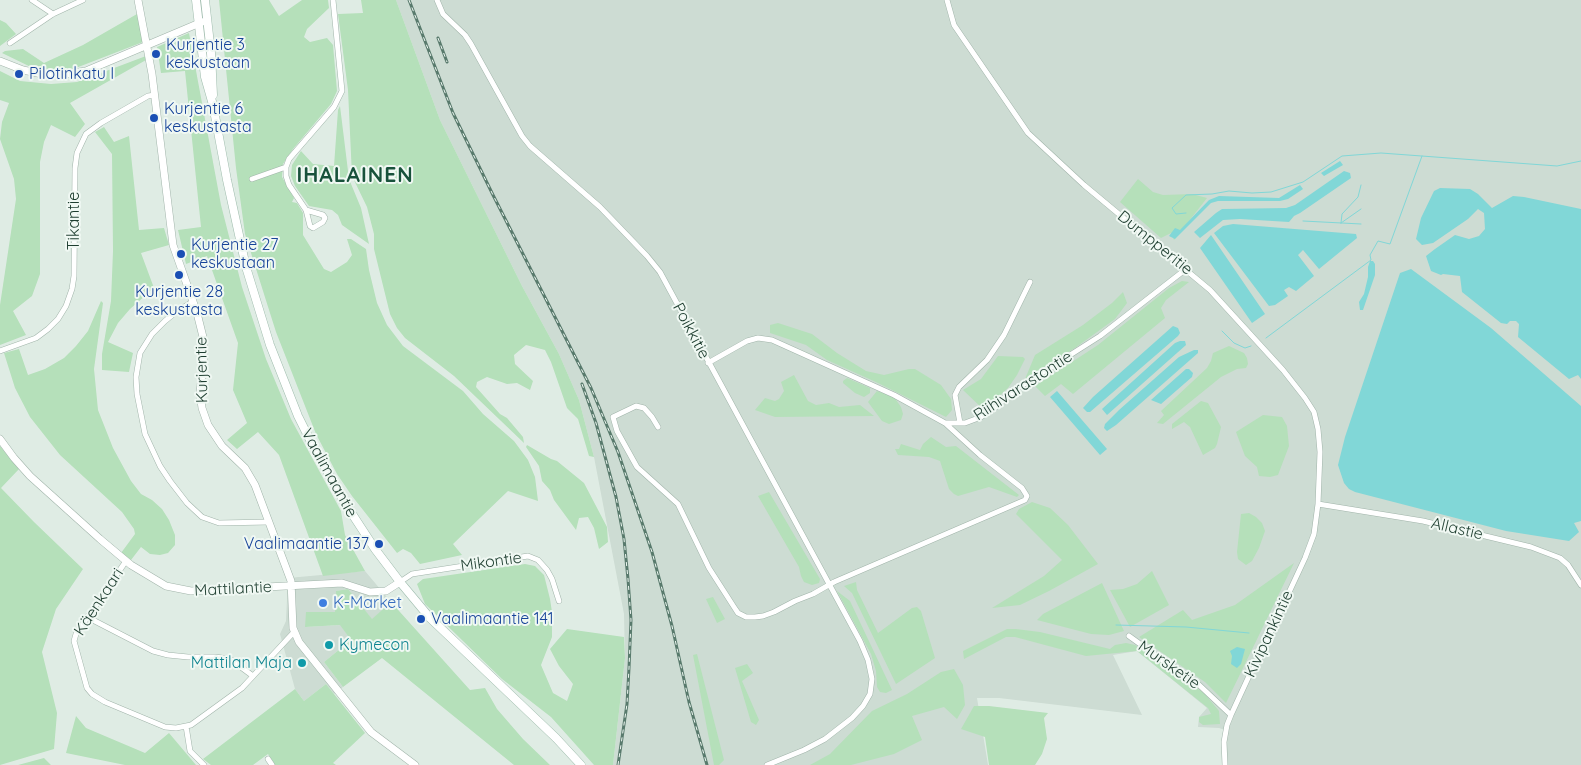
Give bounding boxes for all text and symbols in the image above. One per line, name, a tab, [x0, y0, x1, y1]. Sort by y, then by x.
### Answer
place label: Kurjentie 3 keskustaan	[166, 35, 250, 73]
marker: Kurjentie 3 keskustaan	[150, 48, 162, 60]
place label: Pilotinkatu I	[29, 64, 114, 84]
marker: Pilotinkatu I	[13, 68, 25, 80]
place label: Kurjentie 6 keskustasta	[164, 99, 252, 137]
marker: Kurjentie 6 keskustasta	[148, 112, 160, 124]
district label: IHALAINEN	[295, 163, 415, 189]
street label: Tikantie	[64, 192, 84, 250]
street label: Dumpperitie	[1114, 207, 1196, 279]
place label: Kurjentie 27 keskustaan	[191, 235, 278, 273]
marker: Kurjentie 27 keskustaan	[175, 248, 187, 260]
marker: Kurjentie 28 keskustasta	[173, 269, 185, 281]
place label: Kurjentie 28 keskustasta	[135, 282, 223, 320]
street label: Poikkitie	[668, 300, 714, 362]
street label: Kurjentie	[192, 337, 212, 403]
street label: Riihivarastontie	[970, 347, 1076, 425]
street label: Vaalimaantie	[297, 425, 361, 521]
street label: Allastie	[1429, 514, 1485, 544]
place label: Vaalimaantie 137	[244, 534, 369, 554]
marker: Vaalimaantie 137	[373, 538, 385, 550]
street label: Mikontie	[459, 548, 523, 576]
street label: Käenkaari	[70, 565, 128, 639]
street label: Mattilantie	[194, 577, 272, 601]
street label: Kivipankintie	[1240, 587, 1298, 681]
place label: K-Market	[333, 593, 402, 613]
marker: K-Market	[317, 597, 329, 609]
place label: Vaalimaantie 141	[431, 609, 554, 629]
marker: Vaalimaantie 141	[415, 613, 427, 625]
place label: Kymecon	[339, 635, 409, 655]
street label: Mursketie	[1134, 637, 1204, 693]
marker: Kymecon	[323, 639, 335, 651]
place label: Mattilan Maja	[191, 653, 292, 673]
marker: Mattilan Maja	[296, 657, 308, 669]

